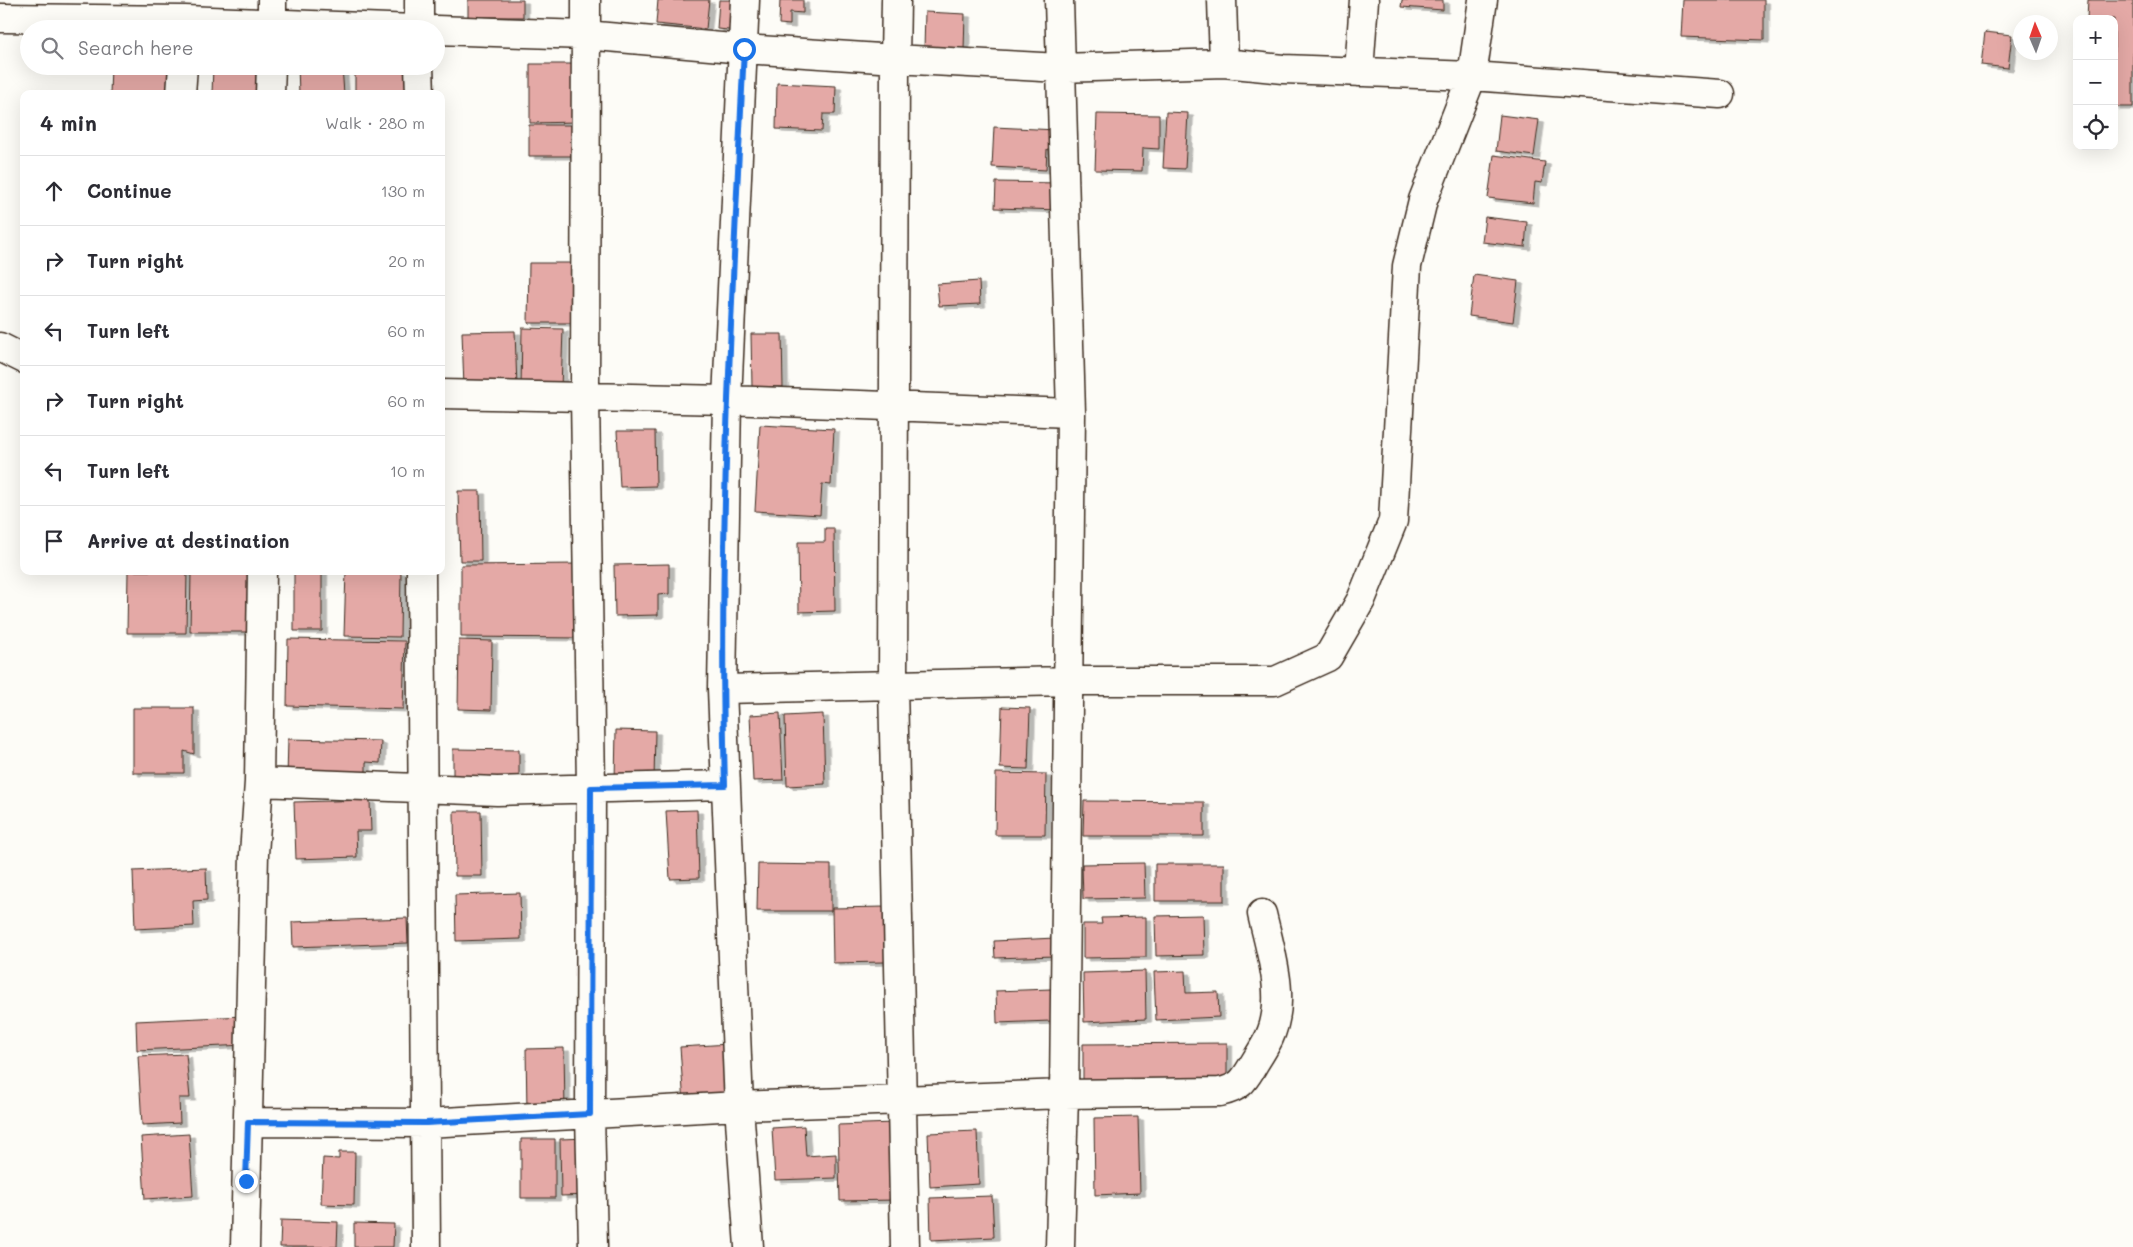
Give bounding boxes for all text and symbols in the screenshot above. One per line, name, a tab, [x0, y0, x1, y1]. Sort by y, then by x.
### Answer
north arrow	[2013, 15, 2058, 60]
map controls	[2073, 15, 2118, 150]
button: +	[2073, 15, 2118, 60]
search box	[20, 20, 445, 75]
icon: search	[38, 34, 66, 62]
text: Search here	[78, 35, 194, 60]
route start	[733, 38, 756, 61]
button: −	[2073, 60, 2118, 105]
button: locate	[2073, 105, 2118, 150]
text: 4 min	[40, 109, 97, 136]
text: Walk · 280 m	[325, 112, 425, 133]
icon: ahead	[40, 177, 68, 205]
text: Continue	[87, 178, 172, 203]
text: 130 m	[381, 180, 425, 201]
icon: right	[40, 247, 68, 275]
text: Turn right	[87, 248, 184, 273]
text: 20 m	[388, 250, 425, 271]
icon: left	[40, 317, 68, 345]
text: Turn left	[87, 318, 170, 343]
text: 60 m	[388, 320, 425, 341]
icon: right	[40, 387, 68, 415]
text: Turn right	[87, 388, 184, 413]
text: 60 m	[388, 390, 425, 411]
icon: left	[40, 457, 68, 485]
text: Turn left	[87, 458, 170, 483]
text: 10 m	[390, 460, 425, 481]
icon: arrive	[40, 527, 68, 555]
text: Arrive at destination	[87, 528, 290, 553]
route end	[235, 1170, 258, 1193]

